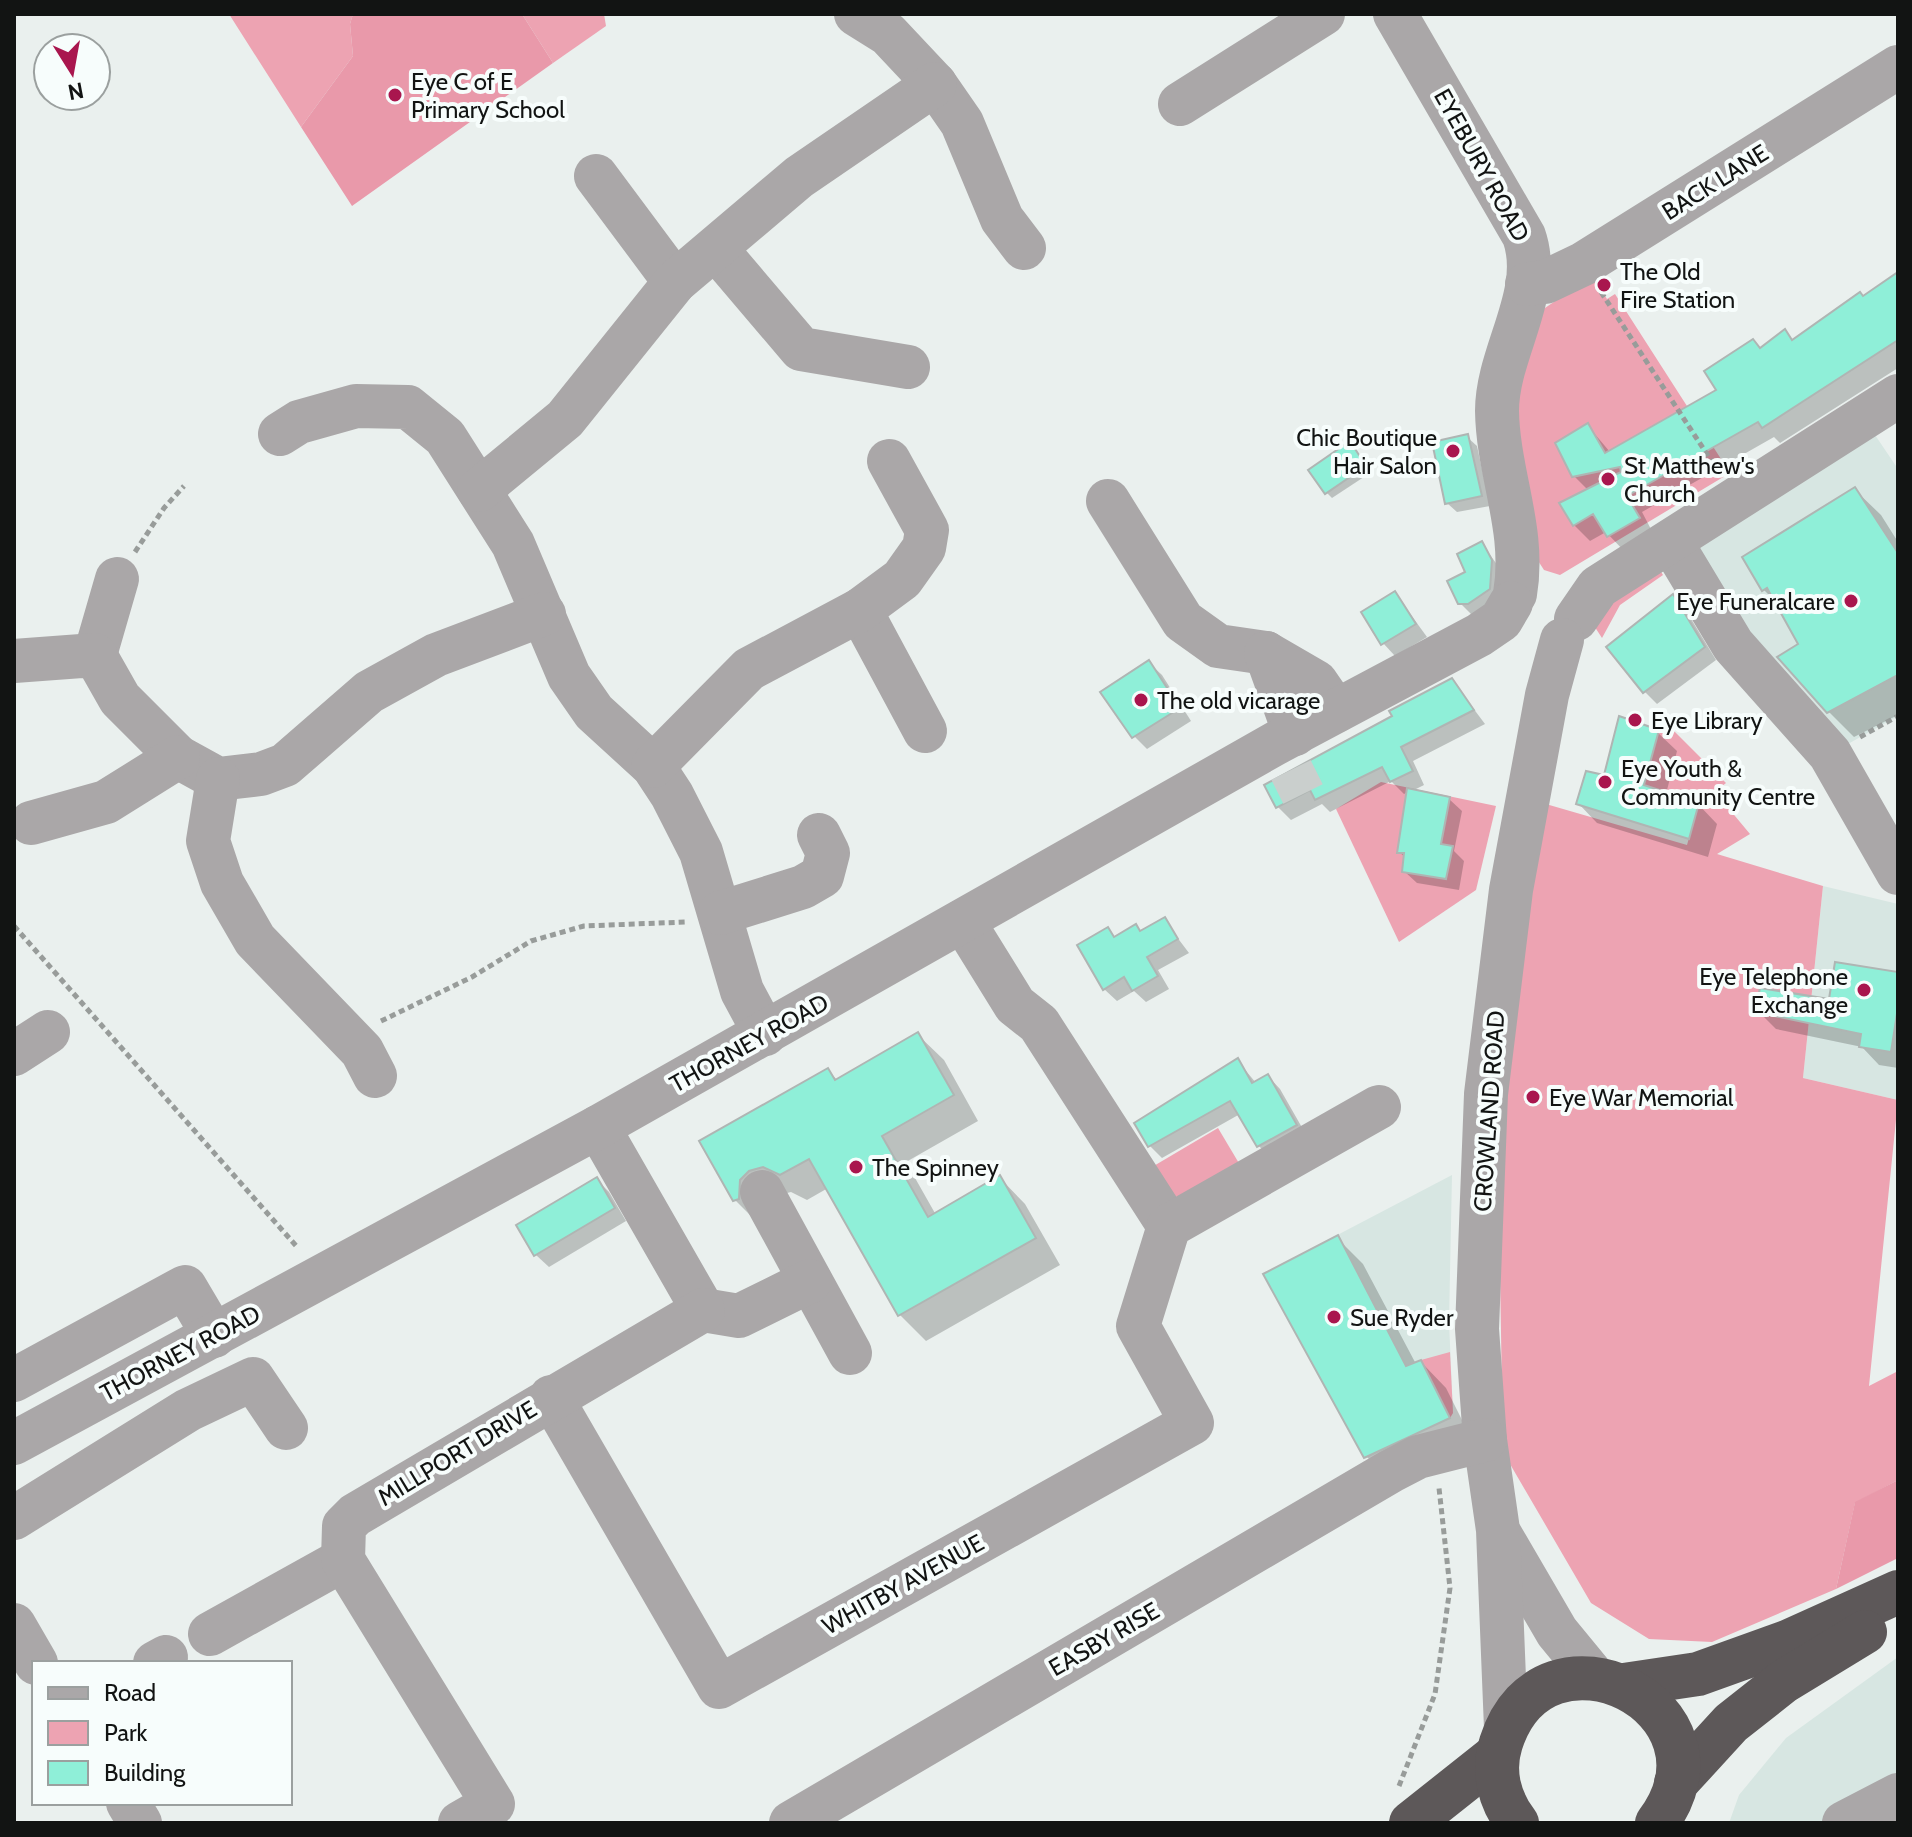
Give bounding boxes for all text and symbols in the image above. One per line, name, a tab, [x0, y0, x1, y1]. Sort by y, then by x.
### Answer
north arrow	[32, 32, 112, 112]
place label: Eye C of E Primary School	[411, 67, 565, 124]
text: N	[66, 76, 86, 106]
street label: EYEBURY ROAD	[1428, 84, 1536, 246]
marker: Eye C of E Primary School	[386, 86, 404, 104]
street label: BACK LANE	[1657, 138, 1773, 226]
place label: The Old Fire Station	[1620, 257, 1735, 314]
marker: The Old Fire Station	[1595, 276, 1613, 294]
place label: Chic Boutique Hair Salon	[1296, 423, 1437, 480]
marker: Chic Boutique Hair Salon	[1444, 442, 1462, 460]
place label: St Matthew's Church	[1624, 451, 1754, 508]
marker: St Matthew's Church	[1599, 470, 1617, 488]
place label: Eye Funeralcare	[1676, 587, 1835, 616]
marker: Eye Funeralcare	[1842, 592, 1860, 610]
place label: The old vicarage	[1157, 686, 1320, 715]
marker: The old vicarage	[1132, 691, 1150, 709]
place label: Eye Library	[1651, 706, 1763, 735]
marker: Eye Library	[1626, 711, 1644, 729]
place label: Eye Youth & Community Centre	[1621, 754, 1815, 811]
marker: Eye Youth & Community Centre	[1596, 773, 1614, 791]
place label: Eye Telephone Exchange	[1699, 962, 1848, 1019]
marker: Eye Telephone Exchange	[1855, 981, 1873, 999]
street label: THORNEY ROAD	[665, 987, 833, 1099]
street label: CROWLAND ROAD	[1467, 1009, 1511, 1213]
place label: Eye War Memorial	[1549, 1083, 1734, 1112]
marker: Eye War Memorial	[1524, 1088, 1542, 1106]
place label: The Spinney	[872, 1153, 999, 1182]
marker: The Spinney	[847, 1158, 865, 1176]
street label: THORNEY ROAD	[95, 1299, 265, 1407]
place label: Sue Ryder	[1350, 1303, 1454, 1332]
marker: Sue Ryder	[1325, 1308, 1343, 1326]
street label: MILLPORT DRIVE	[372, 1394, 542, 1512]
street label: WHITBY AVENUE	[817, 1528, 989, 1640]
street label: EASBY RISE	[1044, 1596, 1164, 1682]
legend	[32, 1661, 292, 1805]
text: Road	[104, 1678, 156, 1707]
text: Park	[104, 1718, 147, 1747]
text: Building	[104, 1758, 186, 1787]

